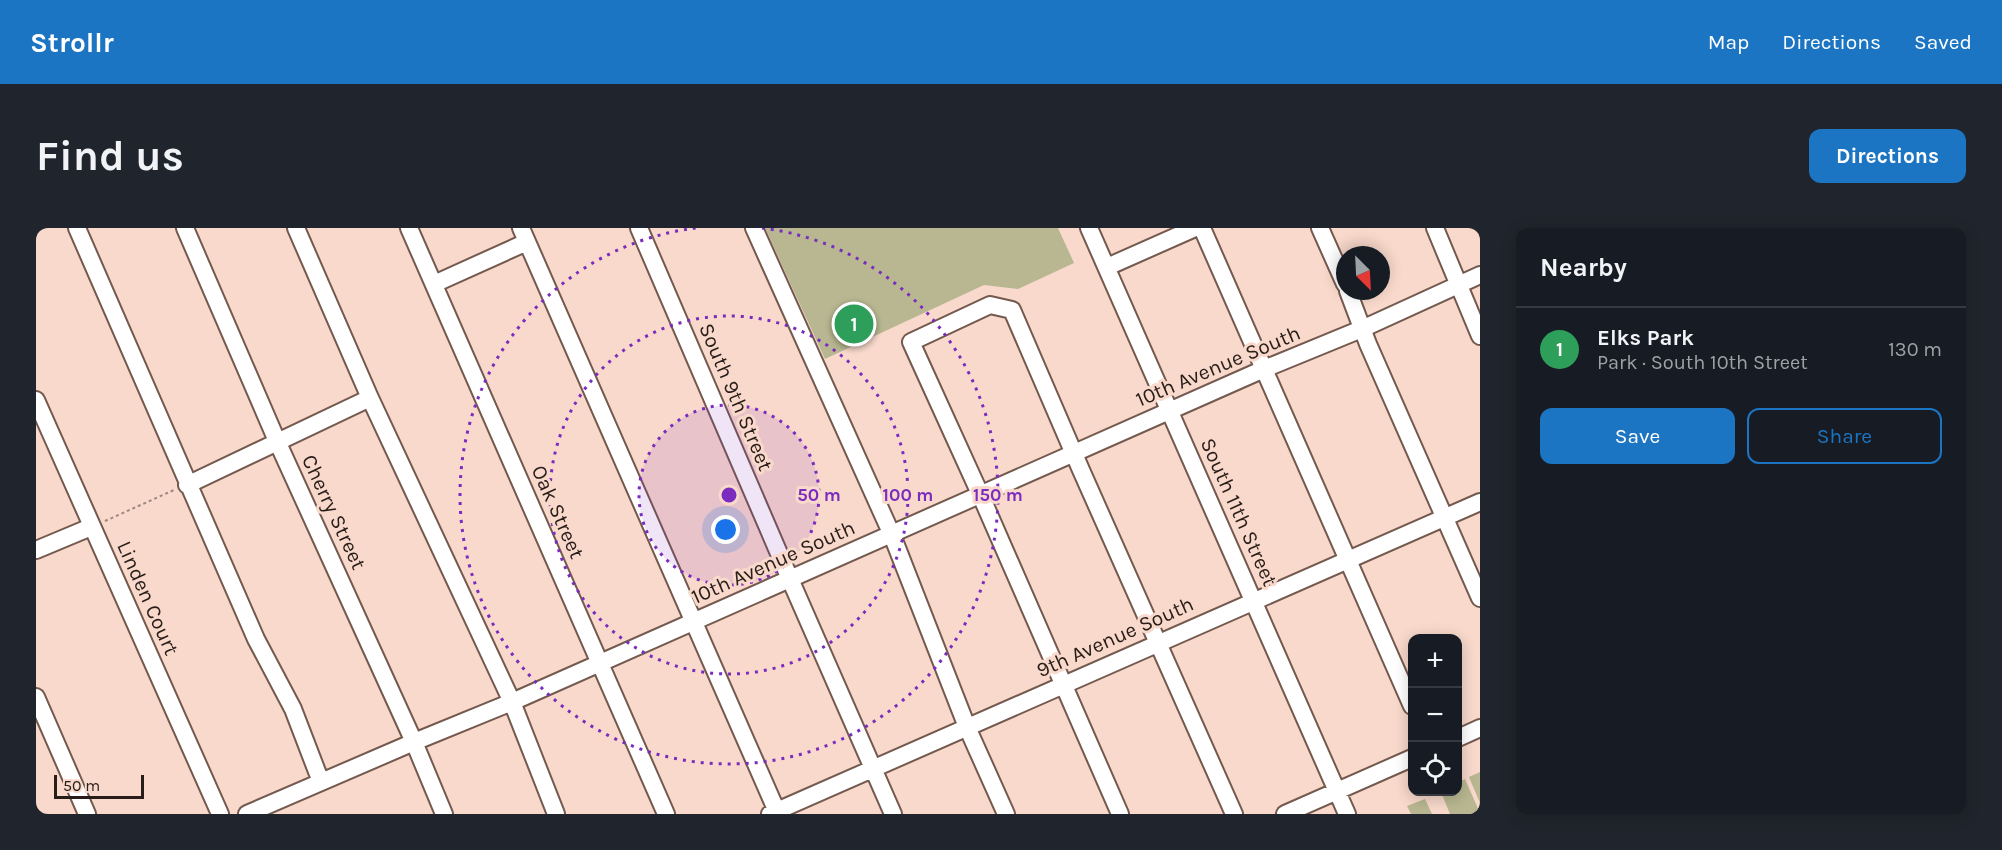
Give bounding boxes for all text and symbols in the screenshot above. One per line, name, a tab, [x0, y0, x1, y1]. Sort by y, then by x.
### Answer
text: Strollr	[30, 26, 114, 59]
text: Map	[1708, 30, 1749, 54]
text: Directions	[1782, 30, 1881, 54]
text: Saved	[1914, 30, 1972, 54]
button: Directions	[1809, 129, 1966, 183]
text: Find us	[36, 131, 184, 181]
north arrow	[1336, 246, 1390, 300]
text: Nearby	[1540, 252, 1627, 283]
pin: 1	[834, 302, 874, 346]
street label: South 9th Street	[694, 320, 778, 474]
street label: 10th Avenue South	[1132, 320, 1304, 412]
text: Elks Park	[1597, 325, 1694, 351]
text: 1	[1556, 338, 1563, 361]
text: 130 m	[1888, 338, 1942, 361]
text: Park · South 10th Street	[1597, 351, 1808, 374]
button: Save	[1540, 408, 1735, 464]
button: Share	[1747, 408, 1942, 464]
street label: South 11th Street	[1196, 434, 1282, 590]
street label: Cherry Street	[297, 451, 371, 573]
street label: Oak Street	[527, 462, 589, 562]
text: 50 m	[797, 484, 841, 506]
text: 100 m	[883, 484, 933, 506]
text: 150 m	[973, 484, 1023, 506]
centre of rings	[719, 485, 739, 505]
street label: 10th Avenue South	[687, 515, 859, 609]
your location	[711, 515, 740, 544]
street label: Linden Court	[112, 537, 184, 659]
street label: 9th Avenue South	[1033, 592, 1197, 682]
map controls	[1408, 634, 1462, 796]
button: +	[1408, 634, 1462, 688]
button: −	[1408, 688, 1462, 742]
button: locate	[1408, 742, 1462, 796]
scale bar	[54, 772, 144, 800]
text: 50 m	[63, 776, 100, 795]

